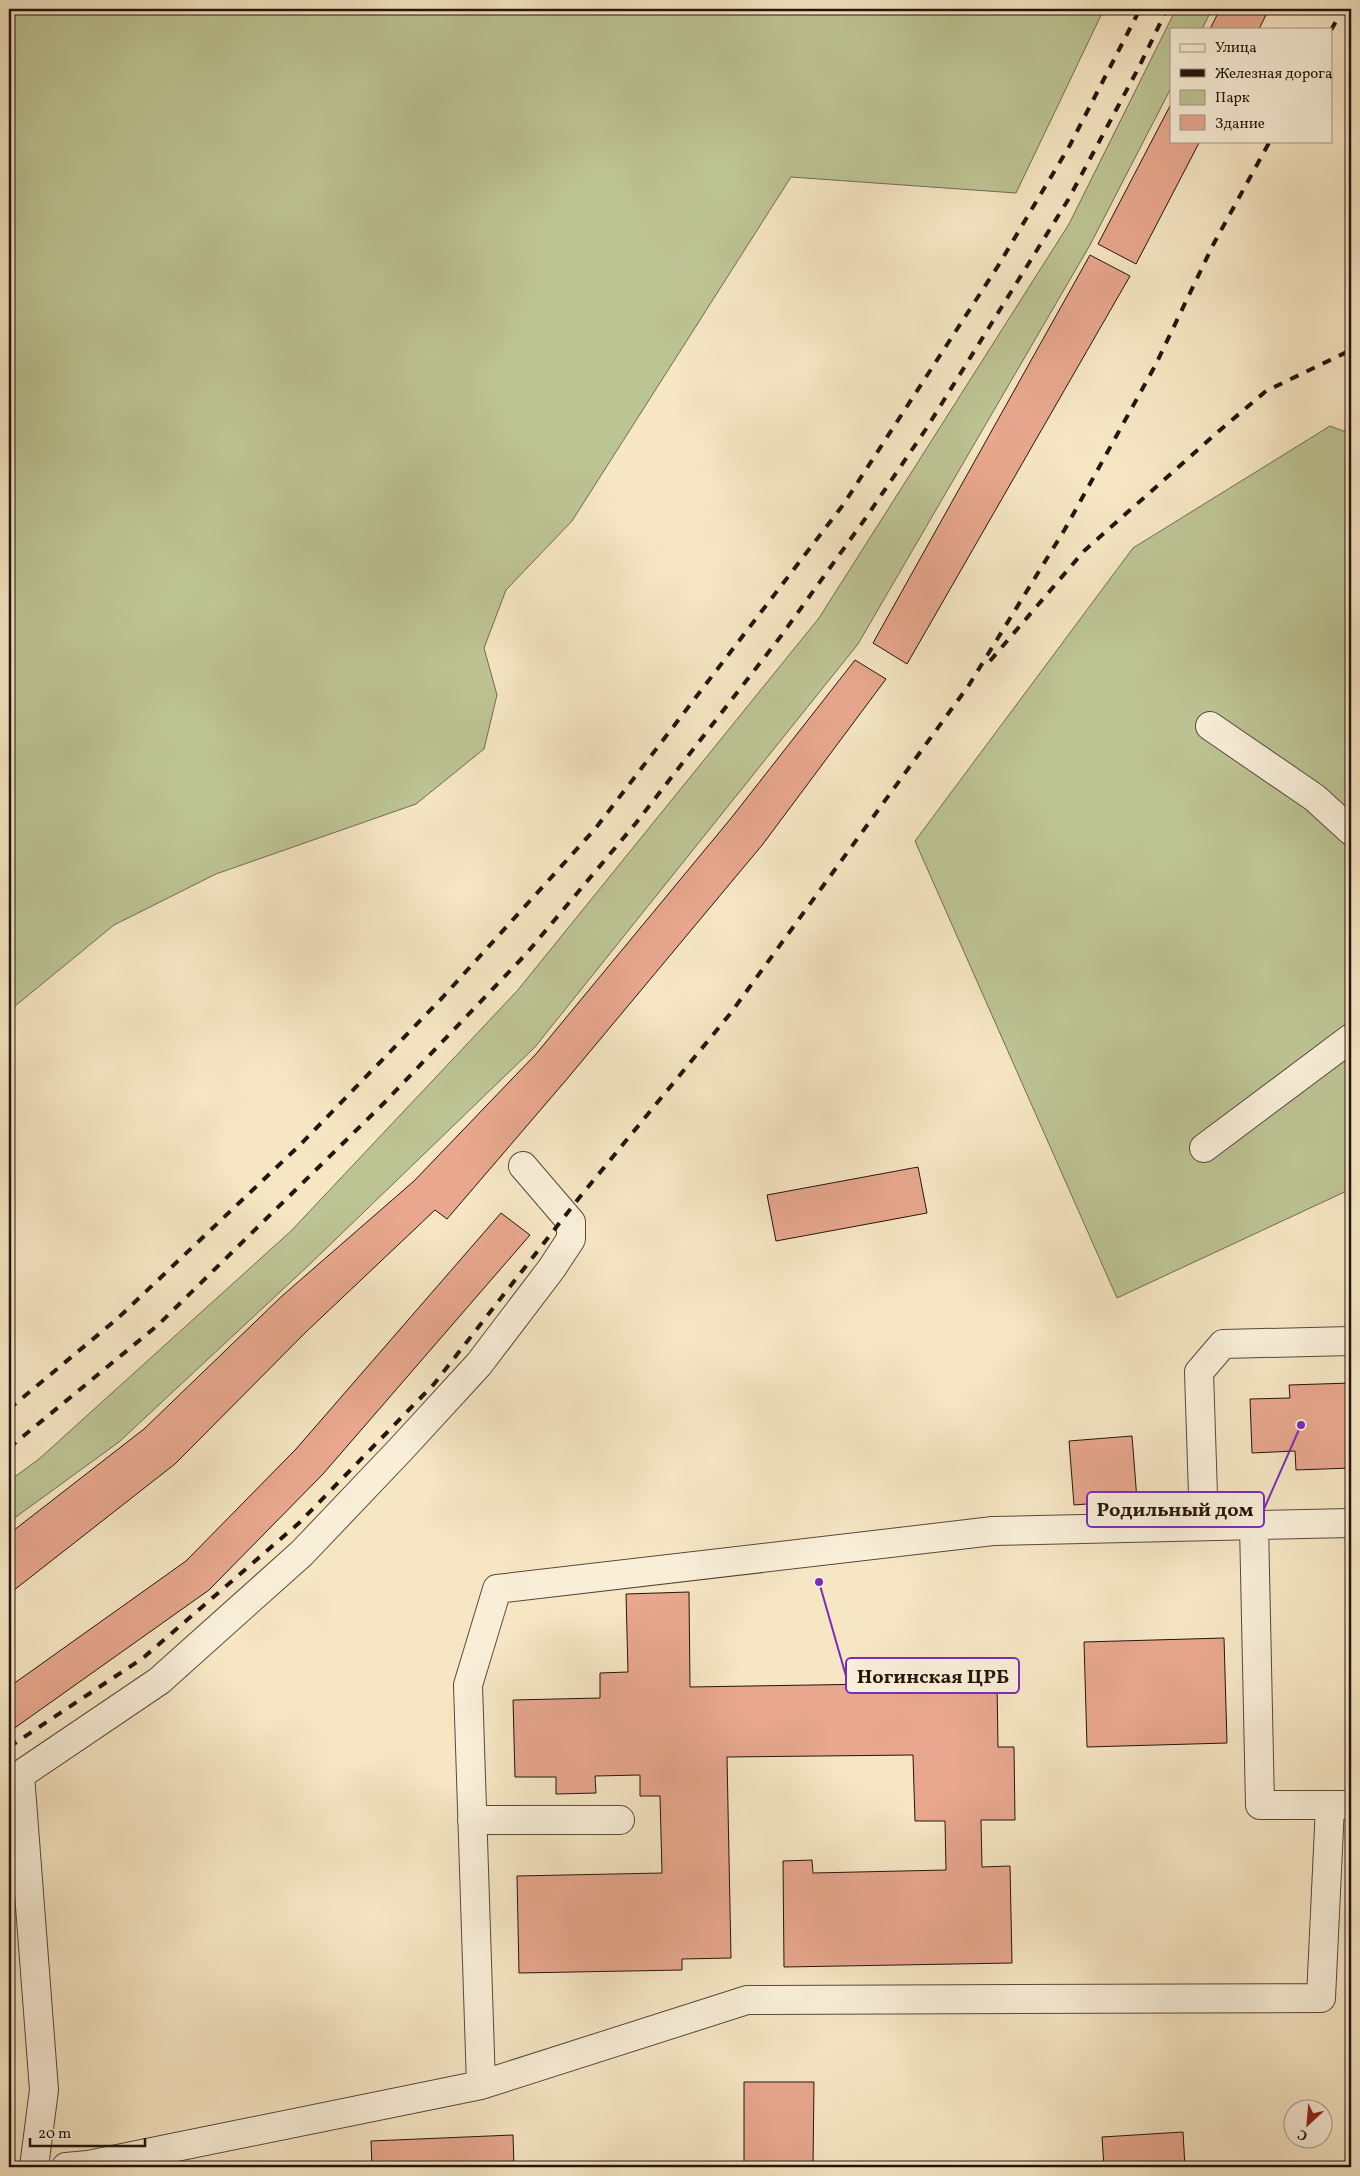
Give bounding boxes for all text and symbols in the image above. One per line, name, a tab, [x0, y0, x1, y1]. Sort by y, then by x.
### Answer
legend	[1170, 28, 1332, 142]
text: Улица	[1215, 38, 1257, 59]
text: Железная дорога	[1215, 64, 1332, 85]
text: Парк	[1215, 88, 1250, 109]
text: Здание	[1215, 114, 1265, 135]
callout: Родильный дом	[1087, 1492, 1264, 1527]
text: Родильный дом	[1097, 1497, 1254, 1525]
callout: Ногинская ЦРБ	[846, 1658, 1019, 1693]
text: Ногинская ЦРБ	[857, 1664, 1009, 1692]
north arrow	[1282, 2098, 1332, 2148]
scale bar	[30, 2116, 145, 2148]
text: 20 m	[38, 2124, 71, 2145]
text: С	[1295, 2124, 1311, 2145]

